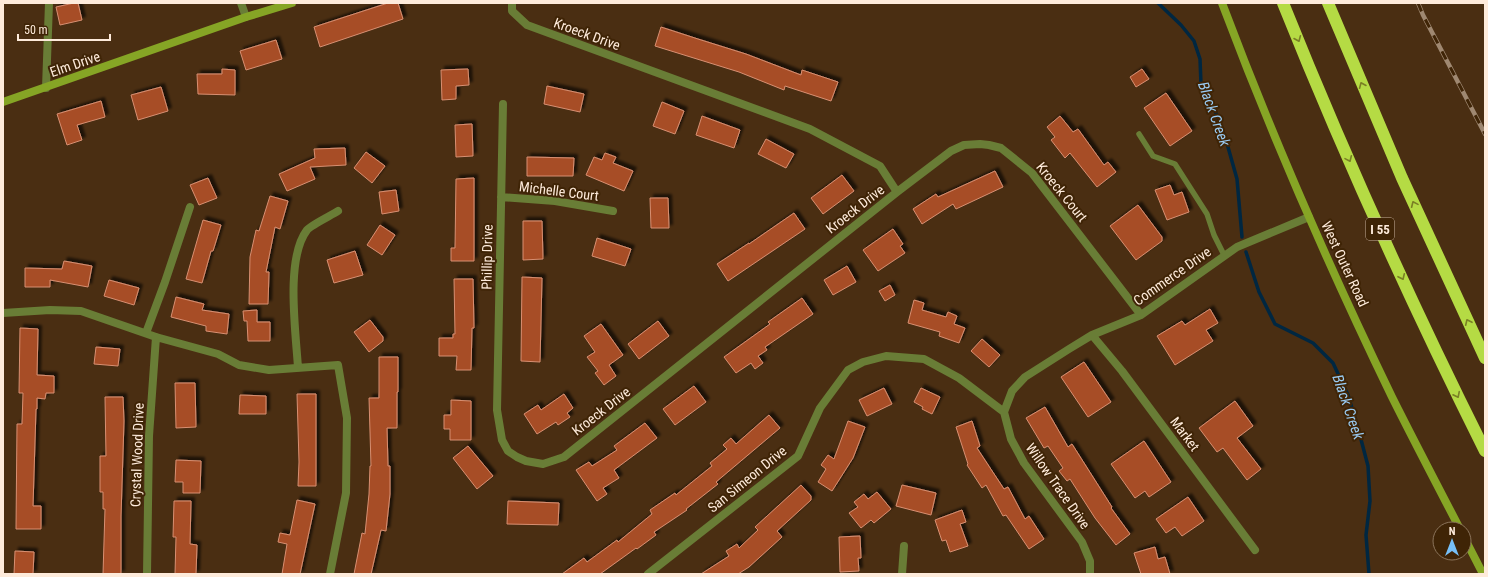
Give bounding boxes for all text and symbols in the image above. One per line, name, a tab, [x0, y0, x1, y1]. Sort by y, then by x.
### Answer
street label: Kroeck Drive	[552, 15, 623, 54]
scale bar	[18, 16, 110, 42]
text: 50 m	[24, 23, 48, 37]
one-way arrow	[1293, 35, 1301, 43]
street label: Elm Drive	[48, 48, 103, 80]
water label: Black Creek	[1194, 79, 1234, 149]
one-way arrow	[1359, 82, 1367, 89]
one-way arrow	[1344, 154, 1352, 162]
street label: Kroeck Court	[1033, 159, 1091, 225]
street label: Michelle Court	[518, 178, 600, 204]
street label: Kroeck Drive	[823, 181, 888, 237]
one-way arrow	[1411, 201, 1419, 209]
road number: I 55	[1366, 218, 1394, 240]
street label: West Outer Road	[1318, 219, 1372, 309]
street label: Phillip Drive	[478, 224, 496, 290]
street label: Commerce Drive	[1130, 243, 1214, 309]
one-way arrow	[1397, 273, 1405, 281]
one-way arrow	[1465, 319, 1473, 327]
water label: Black Creek	[1328, 372, 1368, 442]
street label: Kroeck Drive	[569, 383, 634, 439]
one-way arrow	[1452, 391, 1460, 398]
street label: Crystal Wood Drive	[127, 402, 147, 507]
street label: Market	[1167, 414, 1203, 454]
street label: Willow Trace Drive	[1022, 440, 1094, 532]
street label: San Simeon Drive	[704, 442, 790, 516]
north arrow	[1432, 521, 1472, 561]
text: N	[1449, 525, 1456, 538]

